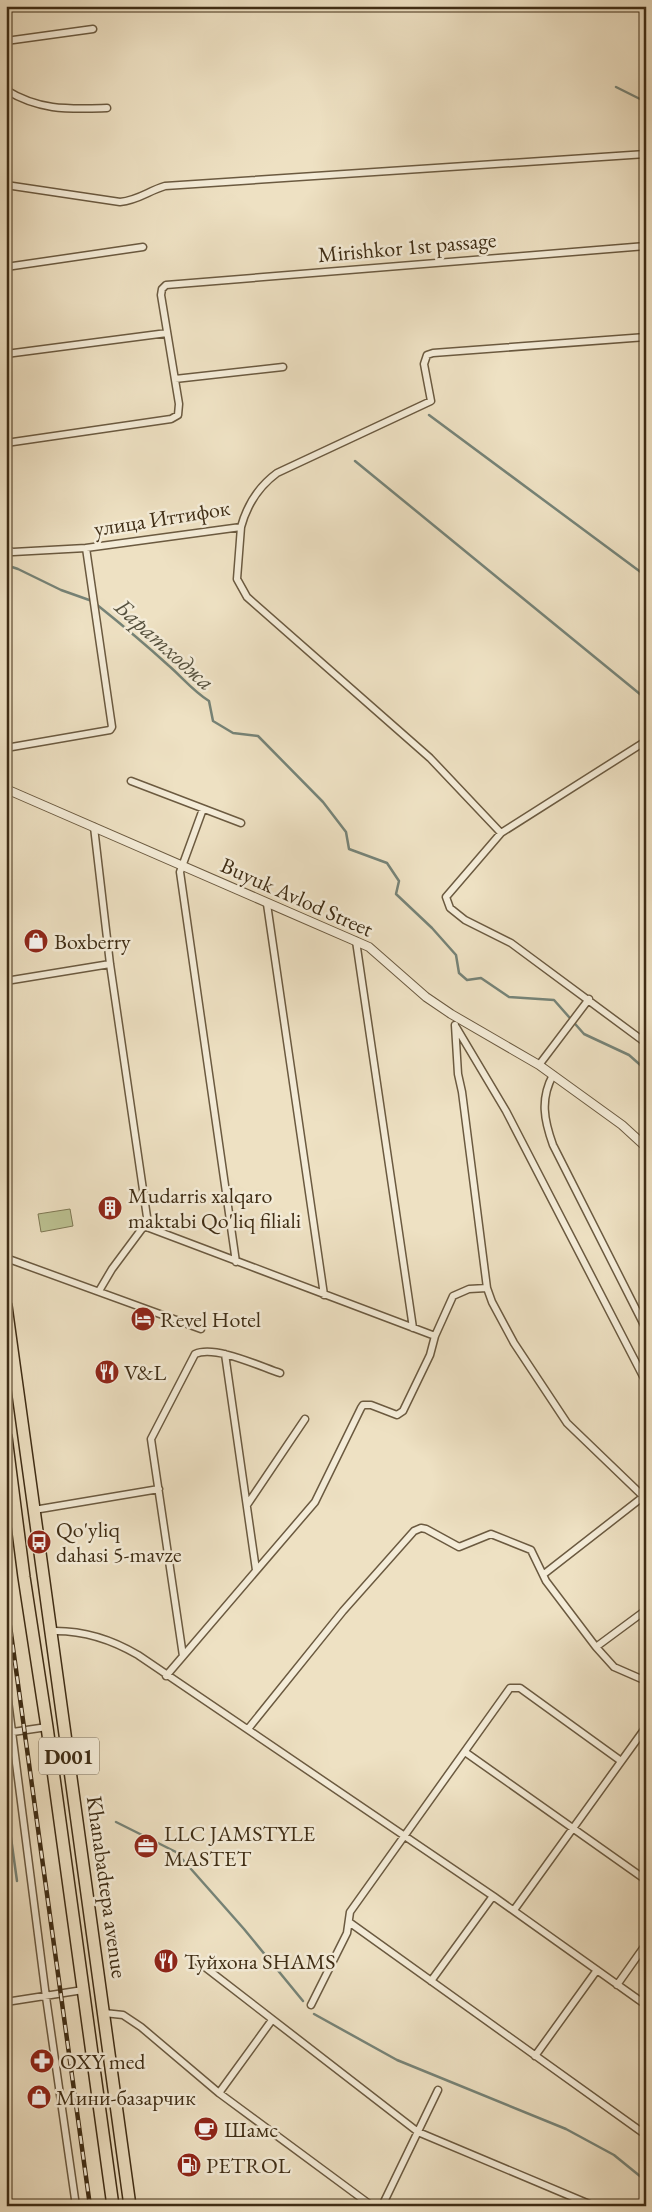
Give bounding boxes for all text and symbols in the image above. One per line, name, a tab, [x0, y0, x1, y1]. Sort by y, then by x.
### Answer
street label: Mirishkor 1st passage	[316, 225, 498, 269]
street label: улица Иттифок	[92, 493, 233, 543]
water label: Баратходжа	[108, 590, 221, 697]
street label: Buyuk Avlod Street	[216, 850, 378, 944]
place label: Boxberry	[54, 927, 131, 956]
shop icon: Boxberry	[23, 928, 49, 954]
place label: Mudarris xalqaro maktabi Qo'liq filiali	[128, 1181, 301, 1235]
building icon: Mudarris xalqaro maktabi Qo'liq filiali	[97, 1195, 123, 1221]
place label: Revel Hotel	[160, 1305, 261, 1334]
hotel icon: Revel Hotel	[130, 1306, 156, 1332]
place label: V&L	[124, 1358, 166, 1387]
restaurant icon: V&L	[94, 1359, 120, 1385]
place label: Qo'yliq dahasi 5-mavze	[56, 1515, 182, 1569]
bus stop icon: Qo'yliq dahasi 5-mavze	[26, 1529, 52, 1555]
road number: D001	[39, 1738, 99, 1774]
street label: Khanabadtepa avenue	[80, 1794, 134, 1980]
place label: LLC JAMSTYLE MASTET	[164, 1819, 315, 1873]
office icon: LLC JAMSTYLE MASTET	[133, 1833, 159, 1859]
place label: Туйхона SHAMS	[184, 1947, 336, 1976]
restaurant icon: Туйхона SHAMS	[153, 1948, 179, 1974]
place label: OXY med	[60, 2047, 146, 2076]
pharmacy icon: OXY med	[29, 2048, 55, 2074]
place label: Мини-базарчик	[56, 2083, 196, 2112]
shop icon: Мини-базарчик	[26, 2084, 52, 2110]
place label: Шамс	[224, 2115, 278, 2144]
cafe icon: Шамс	[193, 2116, 219, 2142]
place label: PETROL	[206, 2151, 291, 2180]
fuel station icon: PETROL	[176, 2152, 202, 2178]

